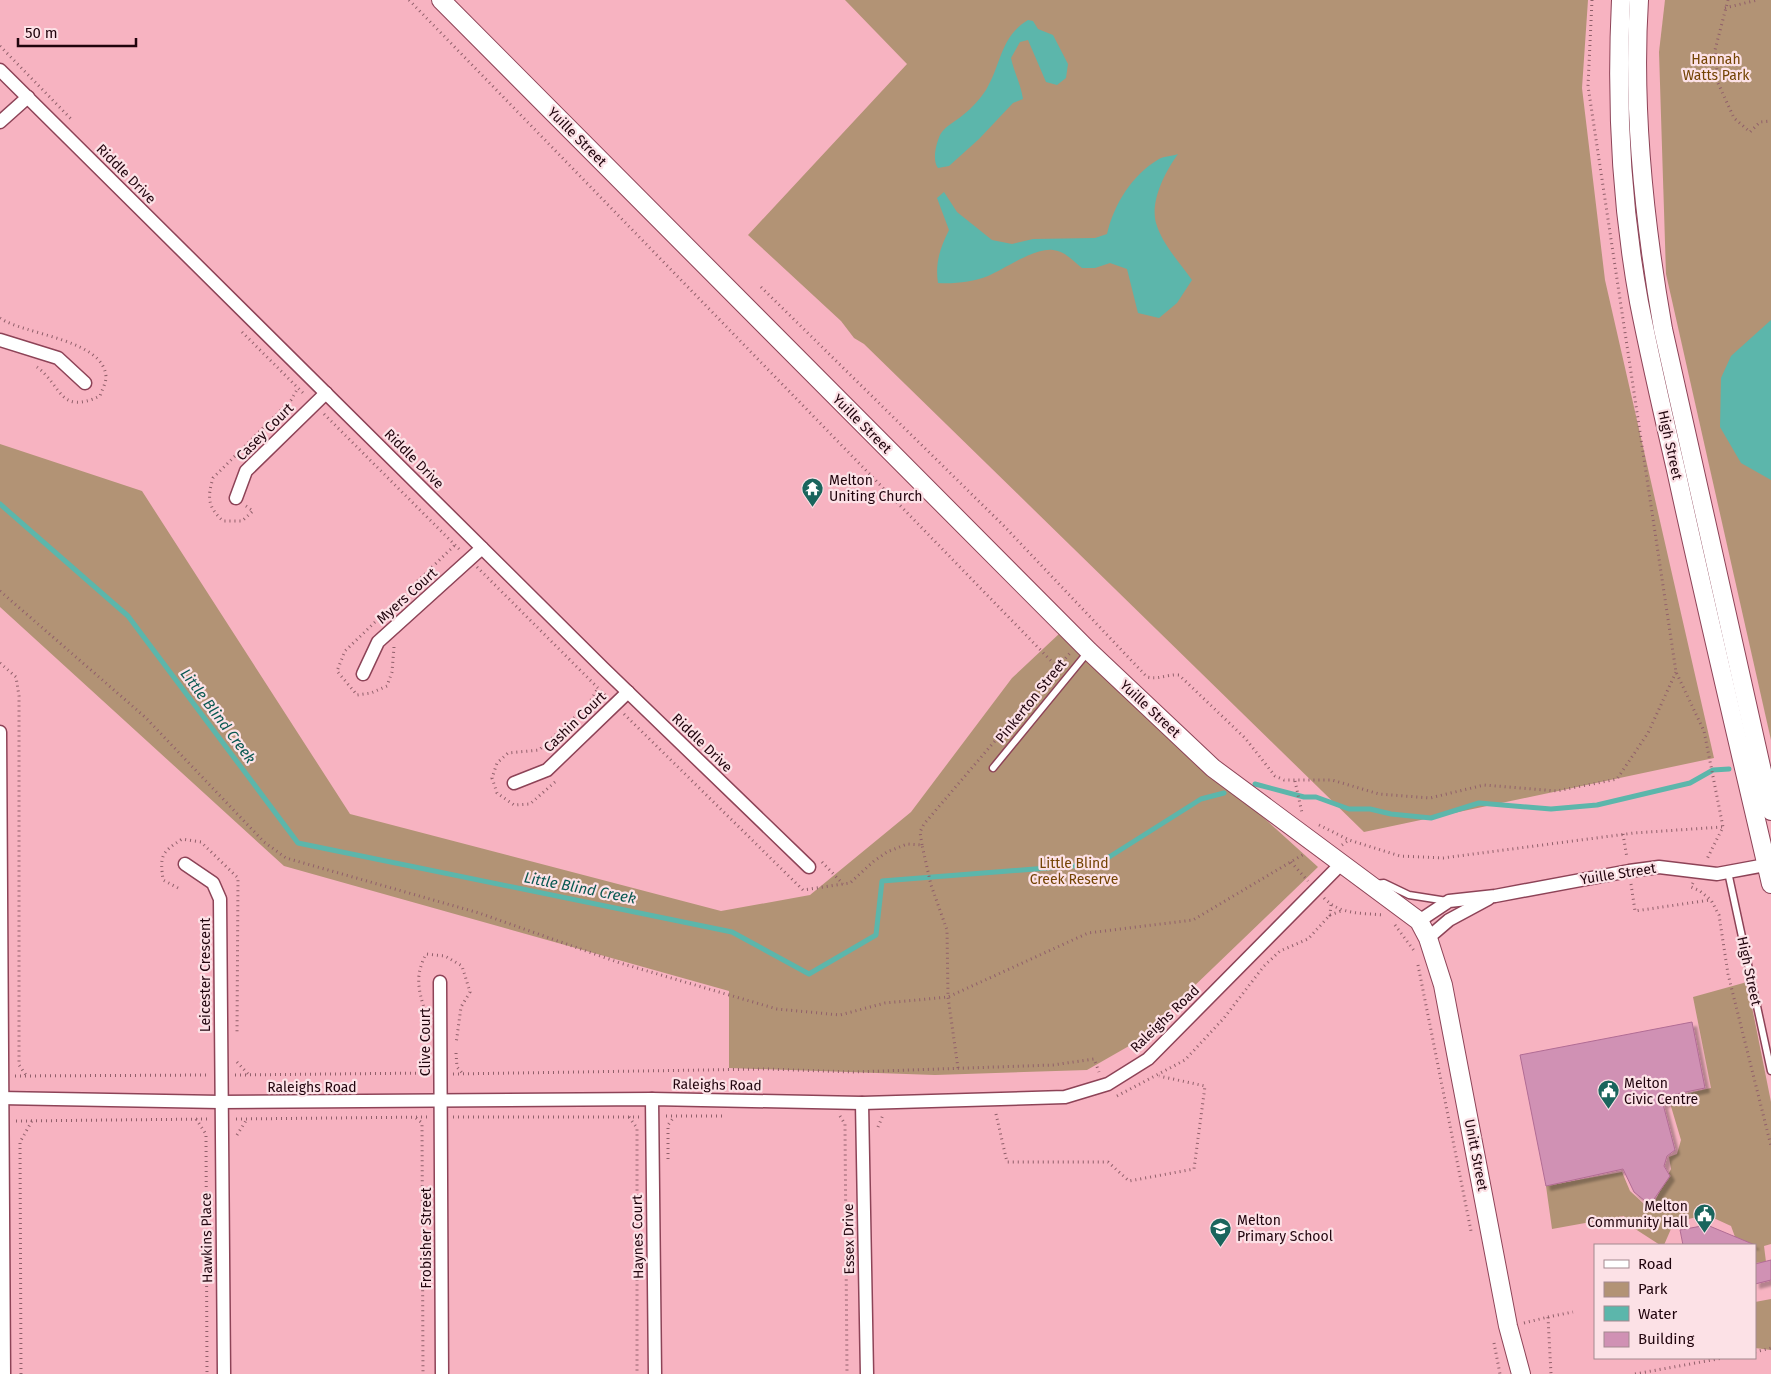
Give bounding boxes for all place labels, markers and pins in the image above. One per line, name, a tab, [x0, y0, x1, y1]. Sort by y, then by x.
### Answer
place label: Melton Uniting Church	[829, 472, 923, 505]
temple icon: Melton Uniting Church	[801, 476, 825, 507]
place label: Melton Civic Centre	[1624, 1075, 1698, 1108]
public building icon: Melton Civic Centre	[1596, 1079, 1620, 1110]
place label: Melton Community Hall	[1587, 1198, 1688, 1231]
public building icon: Melton Community Hall	[1692, 1202, 1716, 1233]
place label: Melton Primary School	[1237, 1212, 1333, 1245]
school or university icon: Melton Primary School	[1209, 1216, 1233, 1247]

